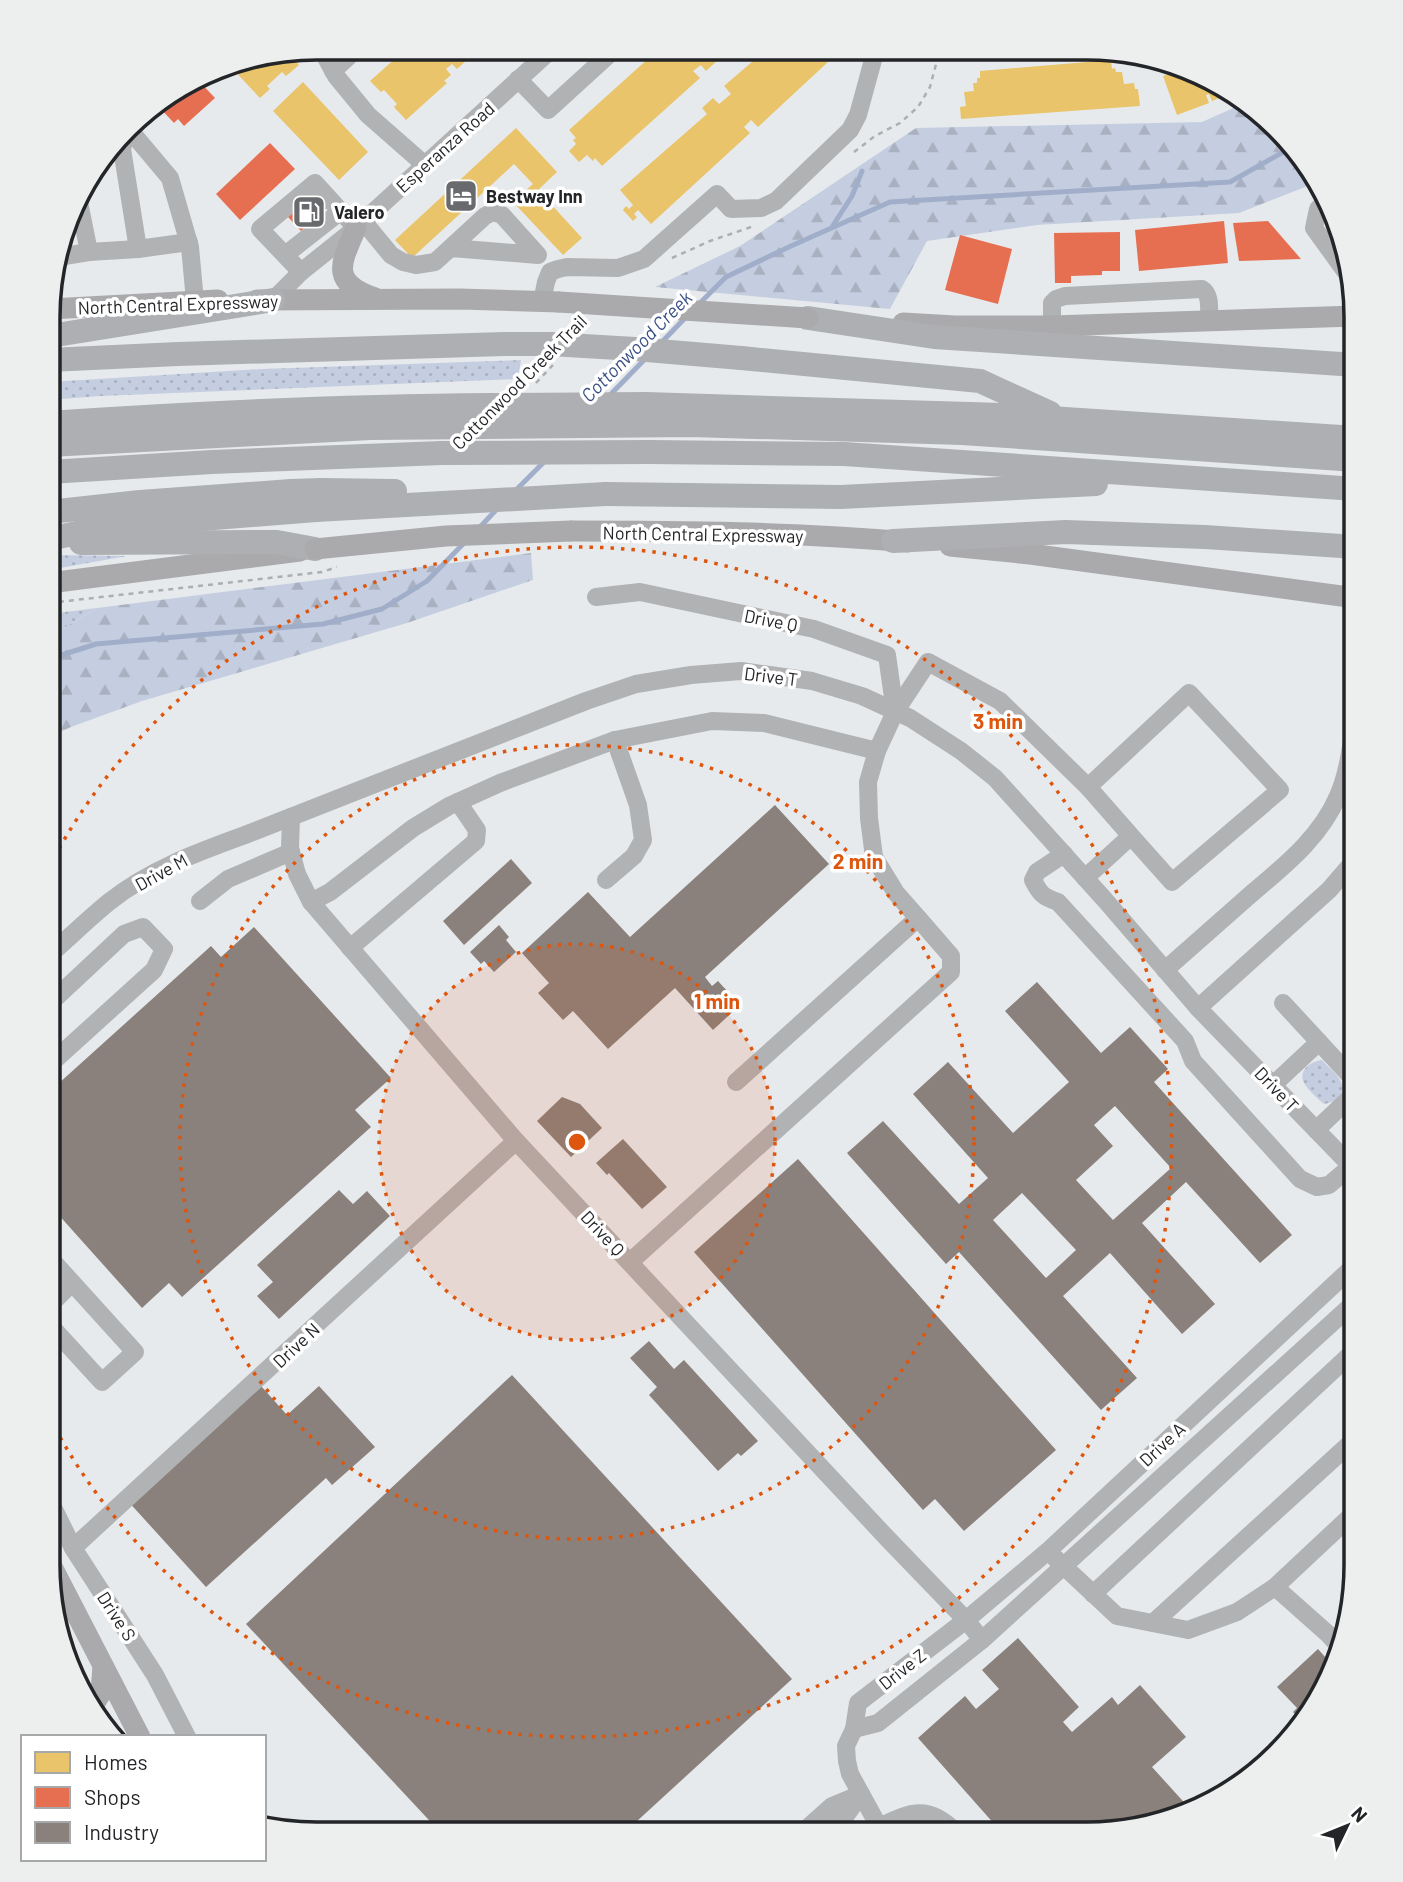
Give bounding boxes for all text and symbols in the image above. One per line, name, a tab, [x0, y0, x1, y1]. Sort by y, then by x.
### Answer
street label: Esperanza Road	[391, 97, 499, 197]
hotel icon: Bestway Inn	[442, 177, 480, 215]
place label: Bestway Inn	[486, 185, 583, 207]
fuel station icon: Valero	[290, 193, 328, 231]
place label: Valero	[334, 201, 385, 223]
water label: Cottonwood Creek	[576, 285, 697, 406]
street label: North Central Expressway	[77, 290, 279, 318]
street label: Cottonwood Creek Trail	[447, 310, 591, 454]
street label: North Central Expressway	[602, 521, 804, 547]
street label: Drive Q	[742, 604, 800, 636]
street label: Drive T	[743, 662, 799, 690]
text: 3 min	[973, 708, 1023, 733]
text: 2 min	[833, 848, 883, 873]
street label: Drive M	[131, 849, 191, 895]
text: 1 min	[694, 988, 740, 1013]
street label: Drive T	[1250, 1062, 1304, 1116]
centre of rings	[565, 1130, 589, 1154]
street label: Drive Q	[577, 1206, 629, 1260]
street label: Drive N	[268, 1318, 324, 1372]
street label: Drive A	[1135, 1417, 1190, 1471]
street label: Drive S	[93, 1587, 141, 1645]
street label: Drive Z	[874, 1644, 930, 1694]
legend	[21, 1735, 266, 1861]
text: Homes	[84, 1749, 148, 1774]
text: Shops	[84, 1784, 141, 1809]
north arrow	[1312, 1791, 1382, 1861]
text: N	[1347, 1802, 1373, 1827]
text: Industry	[84, 1819, 159, 1844]

